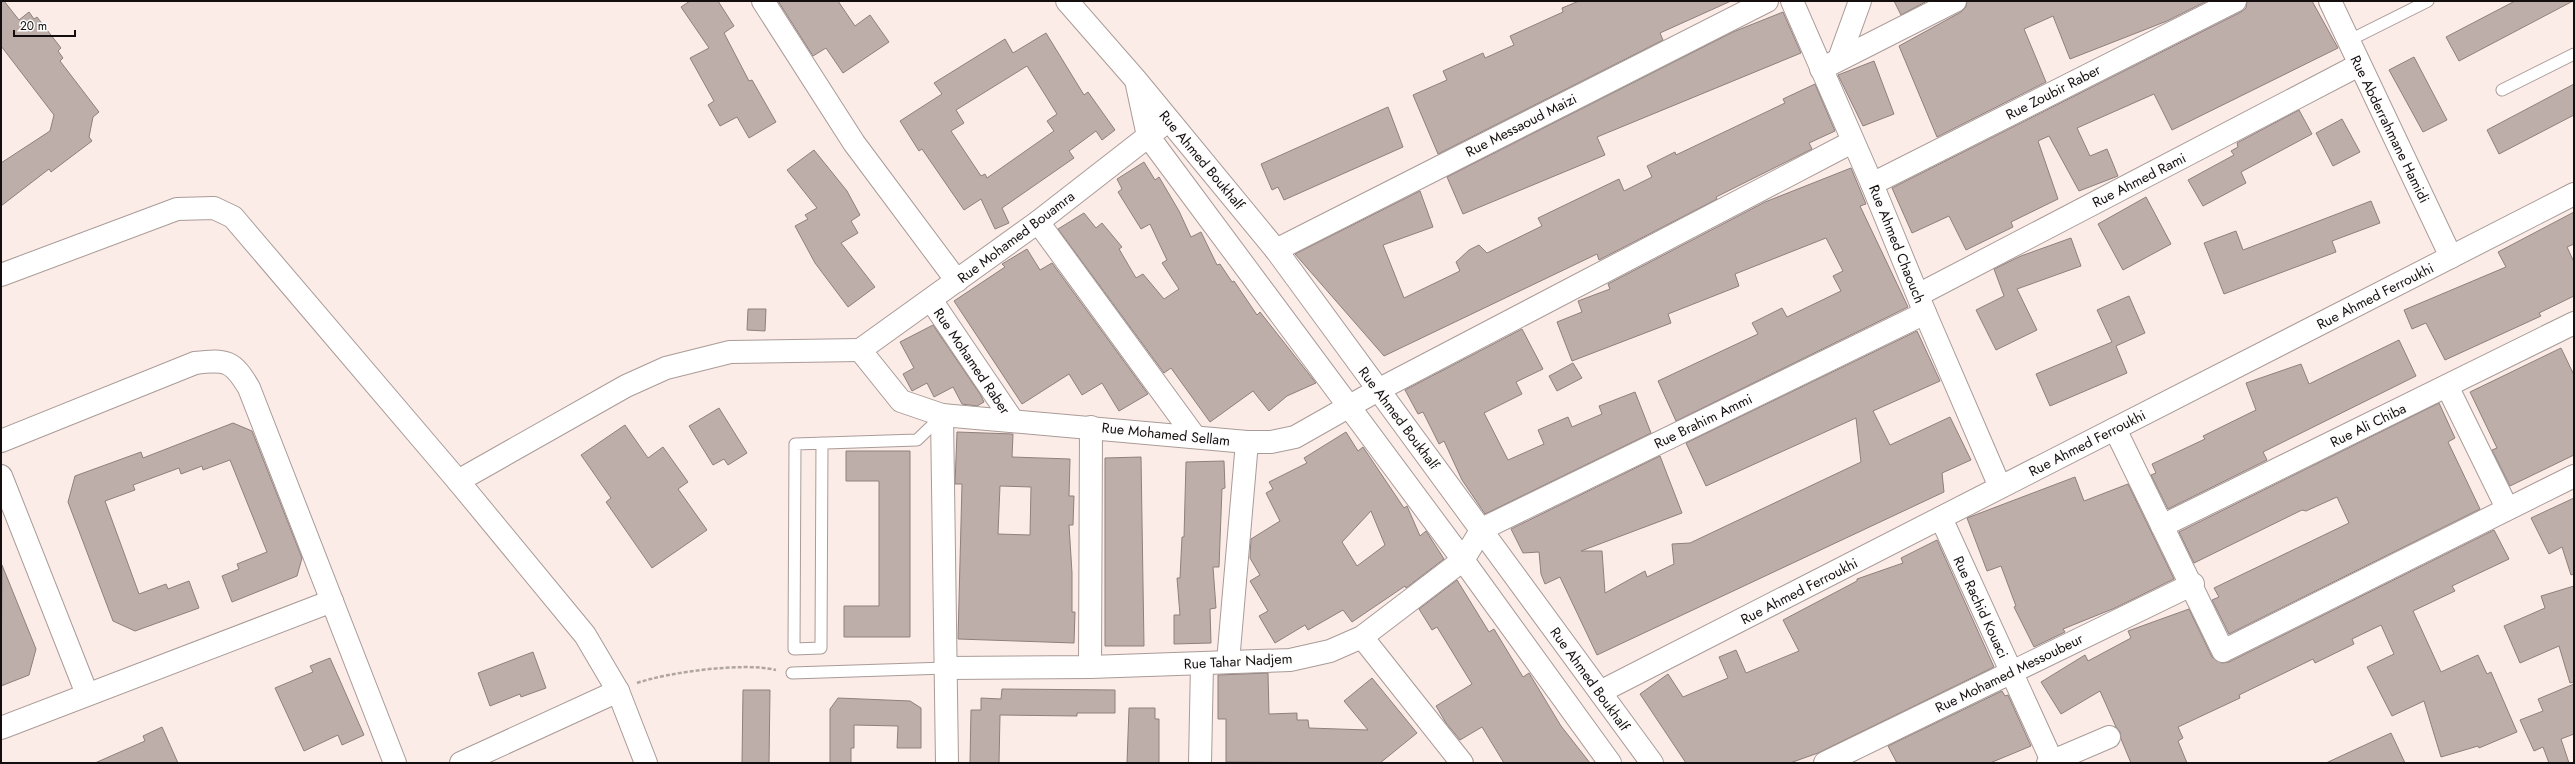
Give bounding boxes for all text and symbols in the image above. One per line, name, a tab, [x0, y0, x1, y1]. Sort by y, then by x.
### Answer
scale bar	[14, 12, 75, 38]
text: 20 m	[20, 17, 47, 35]
street label: Rue Abderrahmane Hamidi	[2345, 52, 2435, 206]
street label: Rue Zoubir Raber	[2002, 59, 2104, 125]
street label: Rue Messaoud Maizi	[1462, 88, 1580, 162]
street label: Rue Ahmed Boukhalf	[1155, 106, 1250, 215]
street label: Rue Ahmed Rami	[2089, 148, 2189, 212]
street label: Rue Ahmed Chaouch	[1864, 182, 1930, 306]
street label: Rue Mohamed Bouamra	[953, 186, 1079, 288]
street label: Rue Ahmed Ferroukhi	[2313, 258, 2437, 334]
street label: Rue Mohamed Raber	[929, 304, 1015, 418]
street label: Rue Ahmed Boukhalf	[1354, 363, 1445, 474]
street label: Rue Brahim Ammi	[1651, 389, 1755, 453]
street label: Rue Ali Chiba	[2327, 398, 2409, 452]
street label: Rue Ahmed Ferroukhi	[2025, 405, 2149, 481]
street label: Rue Mohamed Sellam	[1101, 417, 1231, 451]
street label: Rue Ahmed Ferroukhi	[1737, 553, 1861, 629]
street label: Rue Rachid Kouaci	[1949, 553, 2013, 661]
street label: Rue Ahmed Boukhalf	[1546, 623, 1635, 736]
street label: Rue Mohamed Messoubeur	[1932, 628, 2086, 718]
street label: Rue Tahar Nadjem	[1183, 648, 1293, 674]

